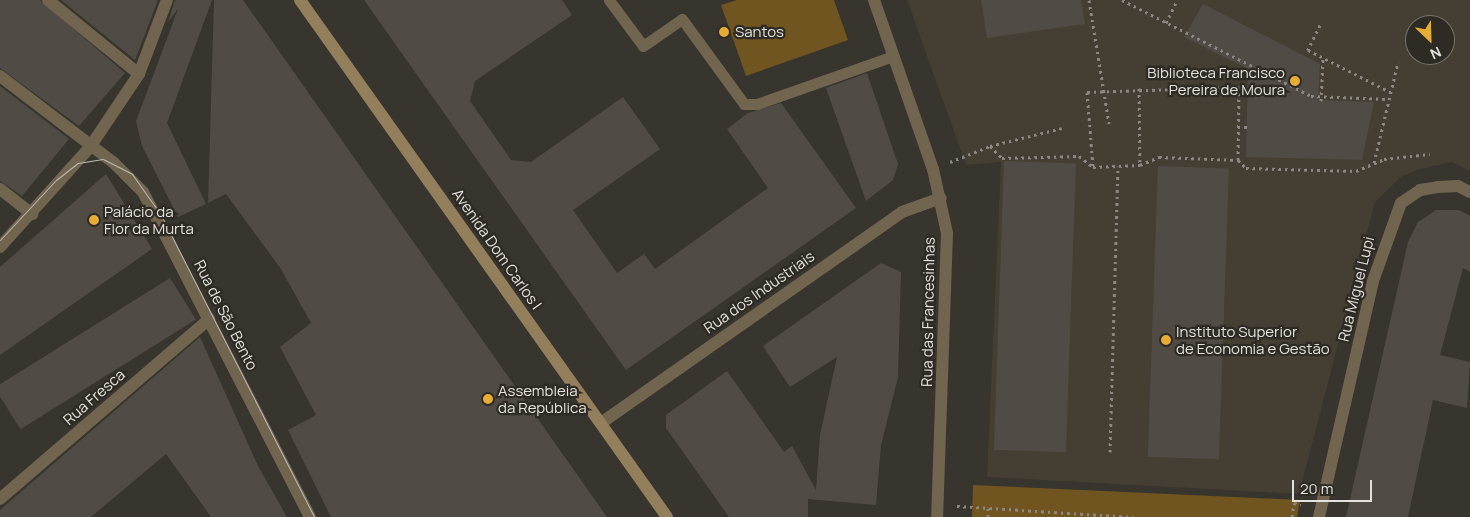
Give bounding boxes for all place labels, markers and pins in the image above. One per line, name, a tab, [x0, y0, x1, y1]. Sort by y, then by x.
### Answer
place label: Santos	[735, 23, 784, 41]
marker: Santos	[717, 25, 731, 39]
place label: Biblioteca Francisco Pereira de Moura	[1147, 63, 1285, 98]
marker: Biblioteca Francisco Pereira de Moura	[1289, 75, 1301, 87]
place label: Palácio da Flor da Murta	[104, 202, 194, 237]
marker: Palácio da Flor da Murta	[88, 214, 100, 226]
place label: Instituto Superior de Economia e Gestão	[1176, 322, 1330, 357]
marker: Instituto Superior de Economia e Gestão	[1160, 334, 1172, 346]
place label: Assembleia da República	[498, 381, 586, 416]
marker: Assembleia da República	[482, 393, 494, 405]

